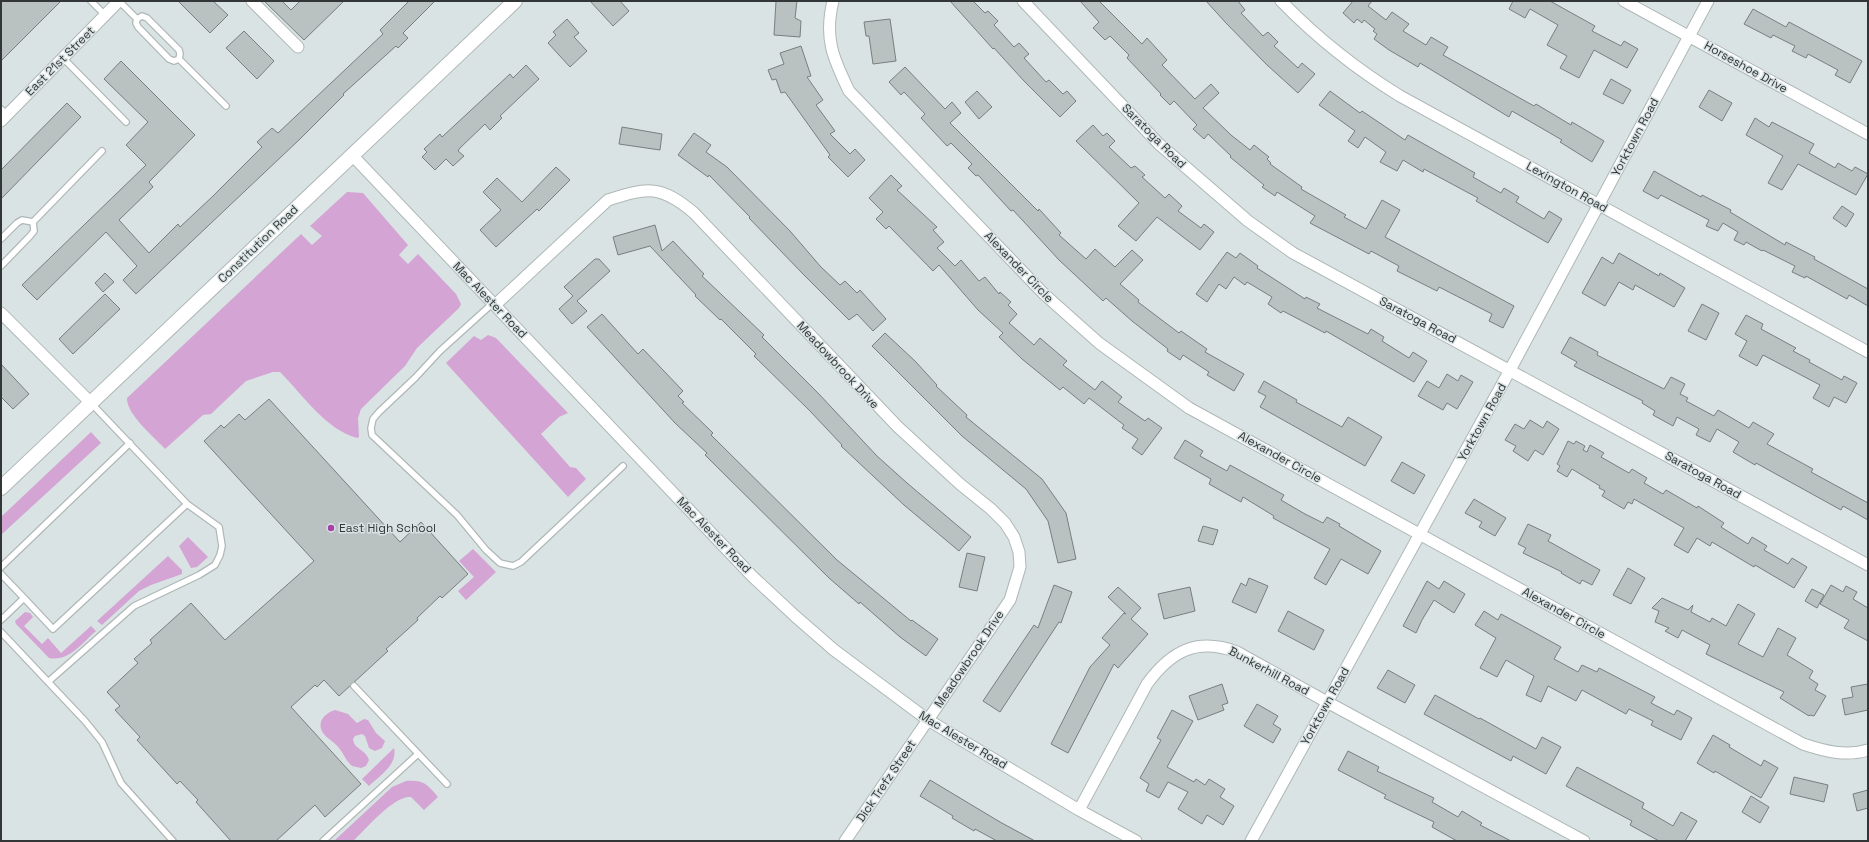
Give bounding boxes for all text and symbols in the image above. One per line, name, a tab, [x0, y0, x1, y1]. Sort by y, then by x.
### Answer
street label: East 21st Street	[22, 23, 98, 99]
street label: Horseshoe Drive	[1701, 37, 1791, 97]
street label: Yorktown Road	[1608, 95, 1662, 179]
street label: Saratoga Road	[1118, 100, 1190, 172]
street label: Lexington Road	[1523, 158, 1611, 216]
street label: Constitution Road	[214, 202, 302, 286]
street label: Alexander Circle	[981, 228, 1057, 306]
street label: Mac Alester Road	[449, 258, 531, 342]
street label: Saratoga Road	[1377, 293, 1459, 347]
street label: Meadowbrook Drive	[793, 318, 883, 412]
street label: Yorktown Road	[1454, 380, 1510, 464]
street label: Alexander Circle	[1235, 427, 1325, 487]
street label: Saratoga Road	[1662, 447, 1744, 503]
street label: Mac Alester Road	[673, 493, 755, 577]
place label: East High School	[339, 520, 436, 536]
marker: East High School	[326, 523, 336, 533]
street label: Alexander Circle	[1519, 583, 1609, 643]
street label: Meadowbrook Drive	[930, 607, 1008, 711]
street label: Bunkerhill Road	[1226, 643, 1312, 699]
street label: Yorktown Road	[1297, 664, 1353, 748]
street label: Mac Alester Road	[916, 707, 1010, 773]
street label: Dick Trefz Street	[853, 737, 919, 825]

